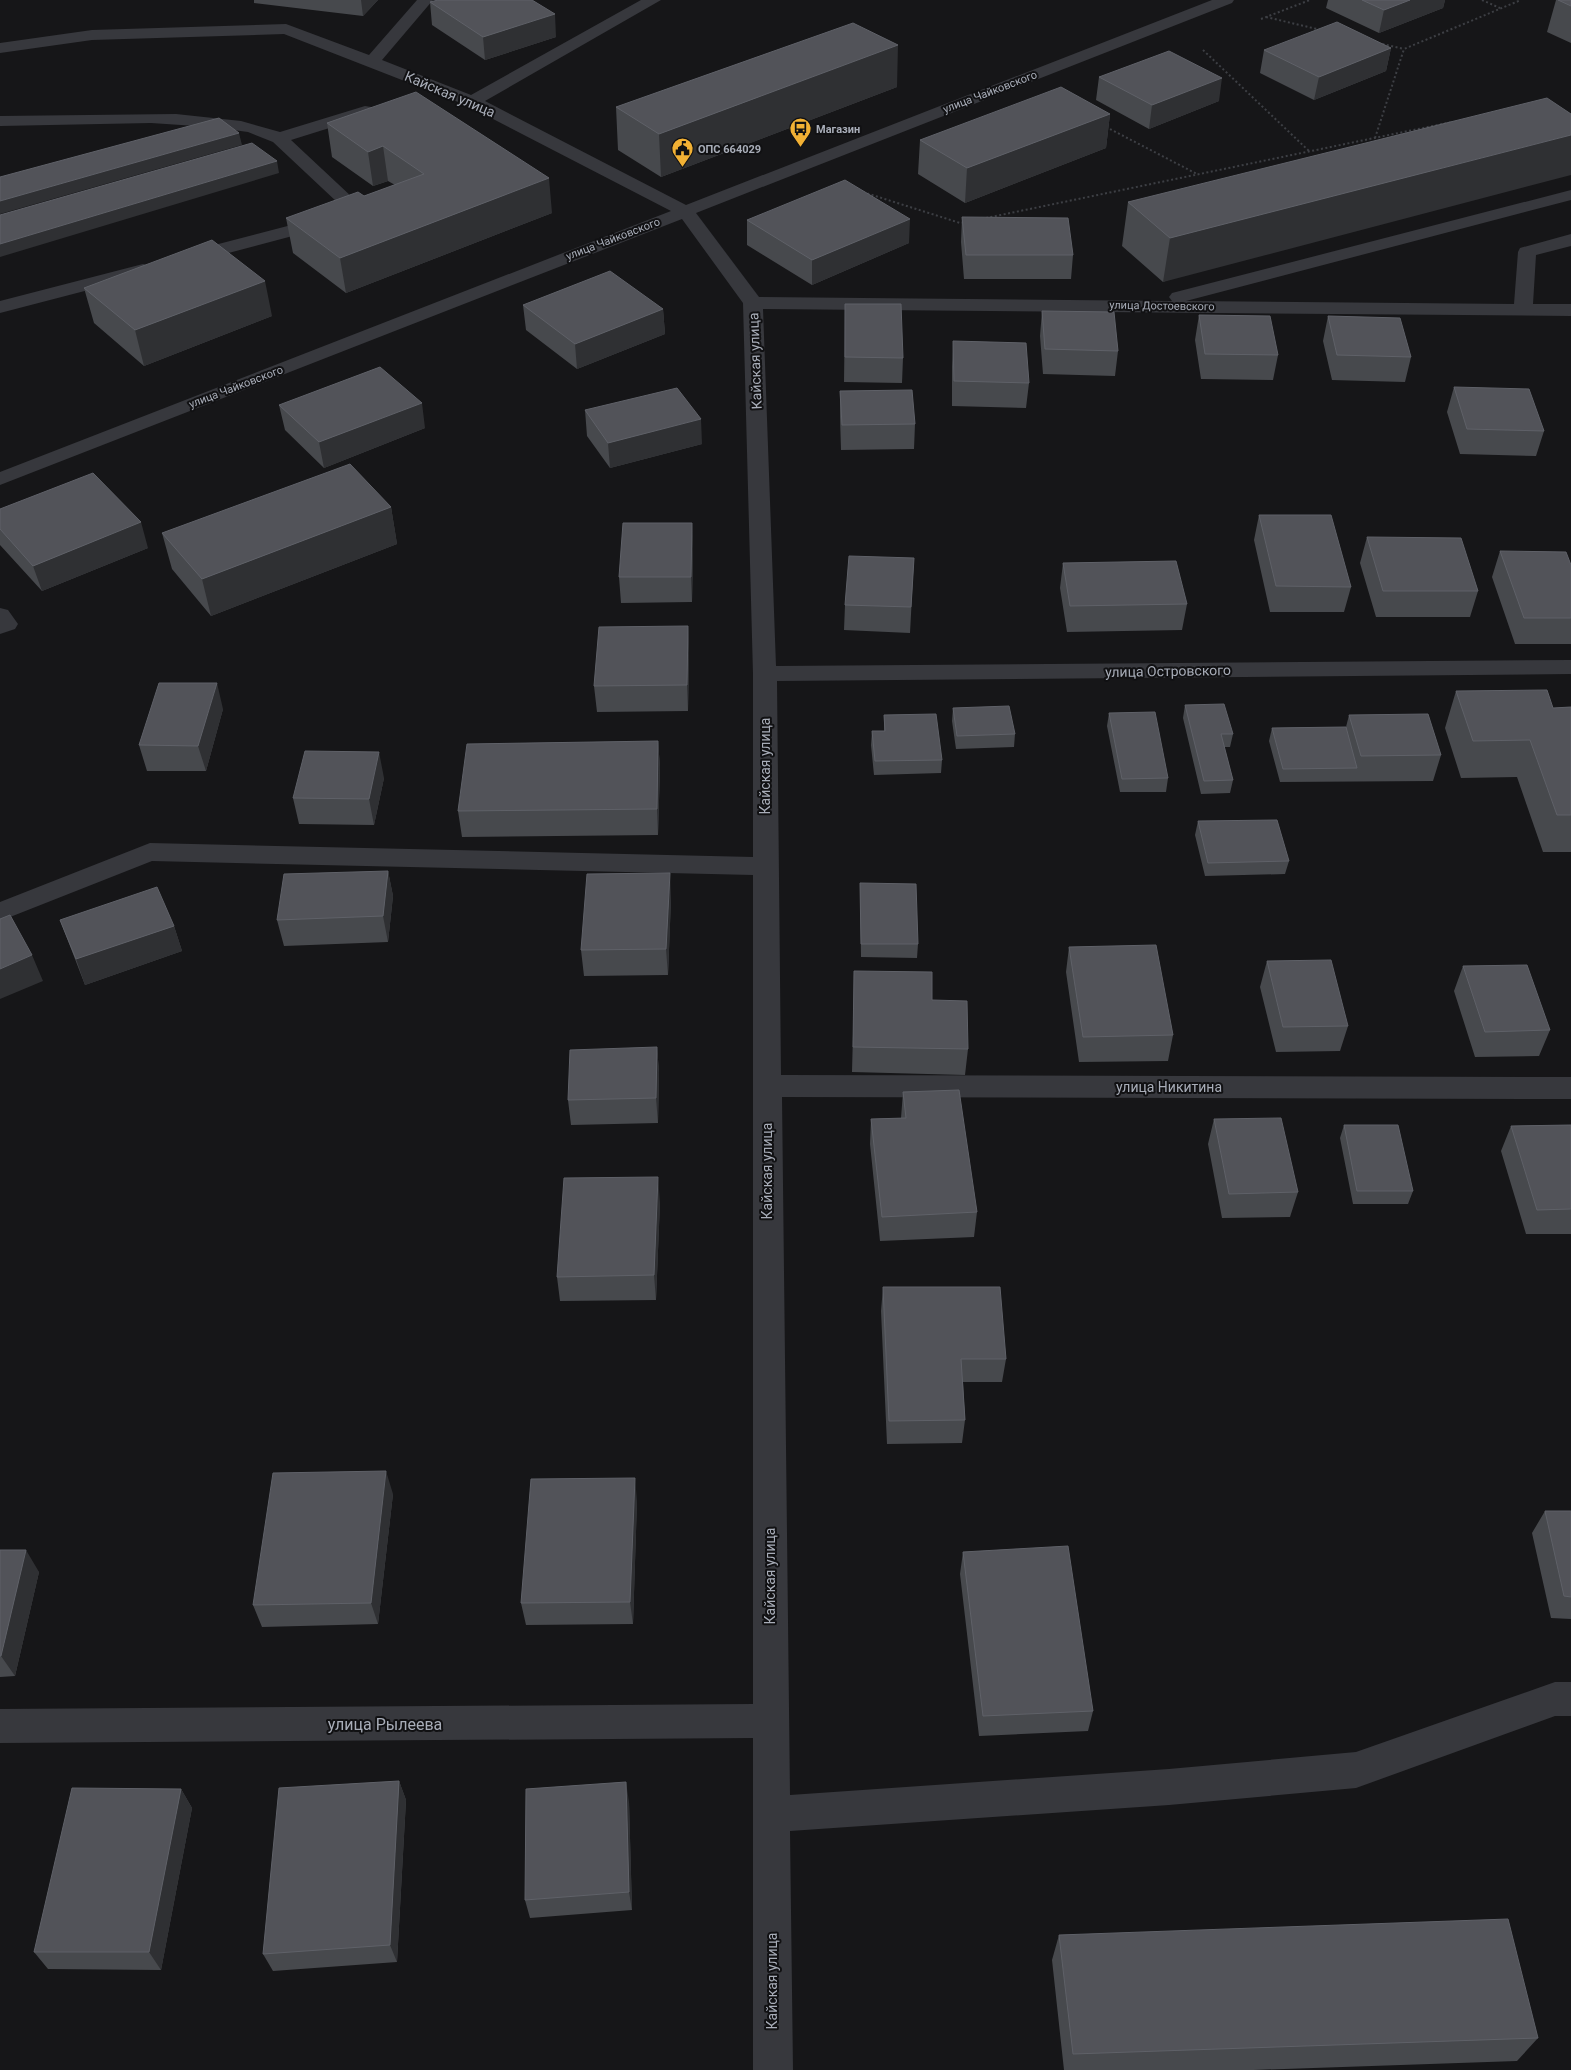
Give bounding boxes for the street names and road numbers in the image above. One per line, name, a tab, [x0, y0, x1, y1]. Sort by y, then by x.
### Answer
street label: Кайская улица	[402, 68, 498, 120]
street label: улица Чайковского	[941, 68, 1039, 116]
street label: улица Чайковского	[564, 215, 662, 263]
street label: улица Достоевского	[1109, 299, 1215, 313]
street label: Кайская улица	[745, 312, 765, 410]
street label: улица Чайковского	[187, 363, 285, 411]
street label: улица Островского	[1105, 662, 1231, 680]
street label: Кайская улица	[757, 718, 773, 814]
street label: улица Никитина	[1116, 1079, 1222, 1095]
street label: Кайская улица	[759, 1123, 775, 1219]
street label: Кайская улица	[762, 1528, 778, 1624]
street label: улица Рылеева	[328, 1715, 442, 1734]
street label: Кайская улица	[764, 1933, 780, 2029]

